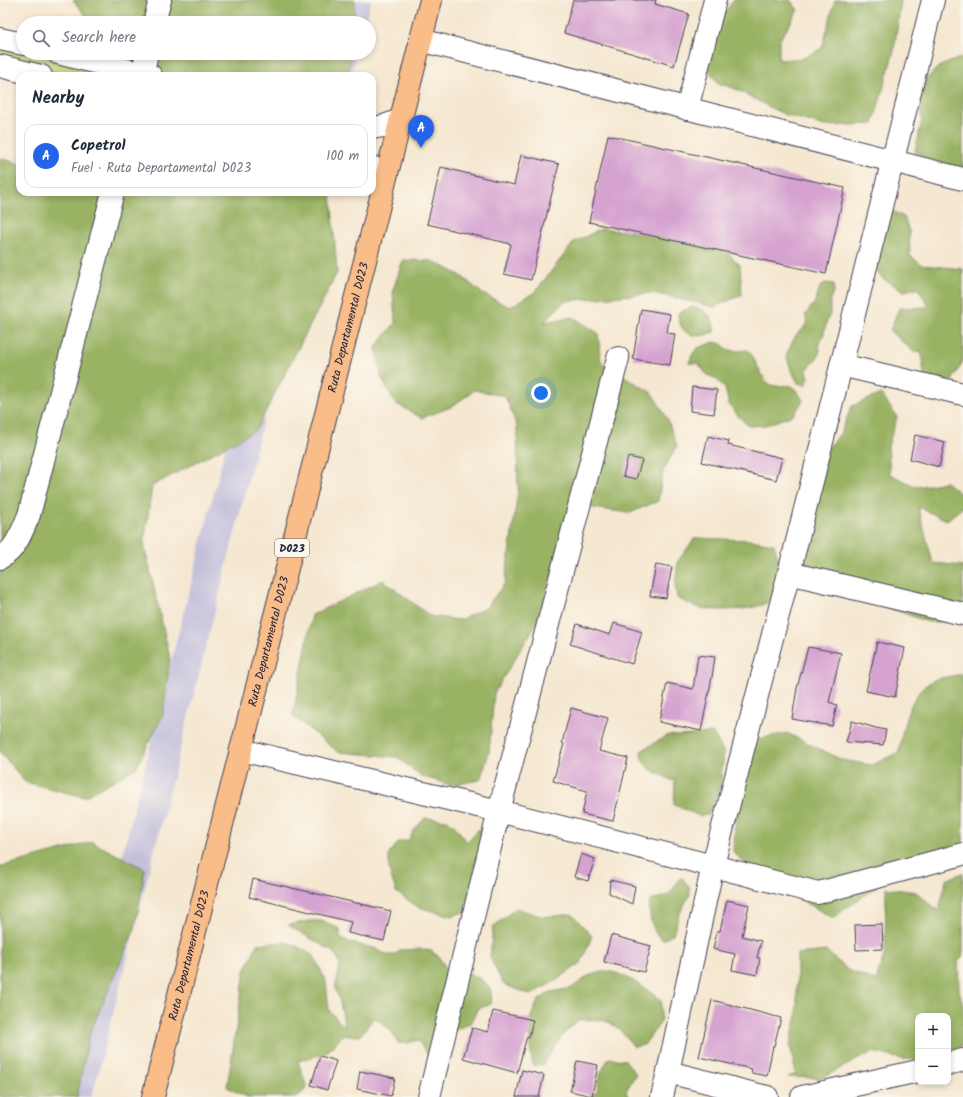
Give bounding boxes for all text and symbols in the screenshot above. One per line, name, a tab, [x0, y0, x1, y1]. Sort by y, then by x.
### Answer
search box	[16, 16, 376, 60]
text: Search here	[62, 26, 136, 50]
icon: search	[30, 27, 52, 49]
text: Nearby	[32, 85, 84, 112]
pin: A	[408, 115, 434, 148]
text: Copetrol	[71, 134, 126, 158]
text: A	[42, 146, 50, 167]
text: 100 m	[326, 146, 359, 167]
text: Fuel · Ruta Departamental D023	[71, 158, 251, 179]
street label: Ruta Departamental D023	[323, 260, 374, 395]
your location	[531, 383, 551, 403]
road number: D023	[275, 539, 309, 557]
street label: Ruta Departamental D023	[243, 574, 295, 709]
street label: Ruta Departamental D023	[164, 888, 215, 1023]
map controls	[915, 1013, 951, 1085]
button: +	[915, 1013, 951, 1049]
button: −	[915, 1049, 951, 1085]

